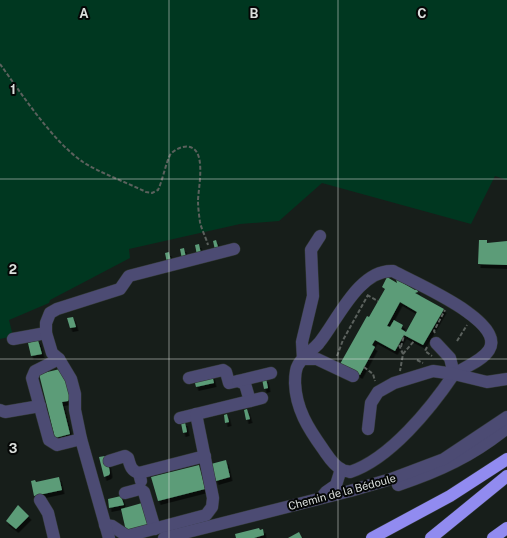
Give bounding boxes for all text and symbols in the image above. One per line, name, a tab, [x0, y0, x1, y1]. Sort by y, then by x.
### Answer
text: A	[79, 6, 89, 21]
text: B	[250, 6, 259, 21]
text: C	[417, 6, 427, 21]
text: 1	[10, 82, 16, 97]
text: 2	[9, 262, 17, 277]
text: 3	[9, 441, 18, 456]
street label: Chemin de la Bédoule	[287, 472, 397, 512]

